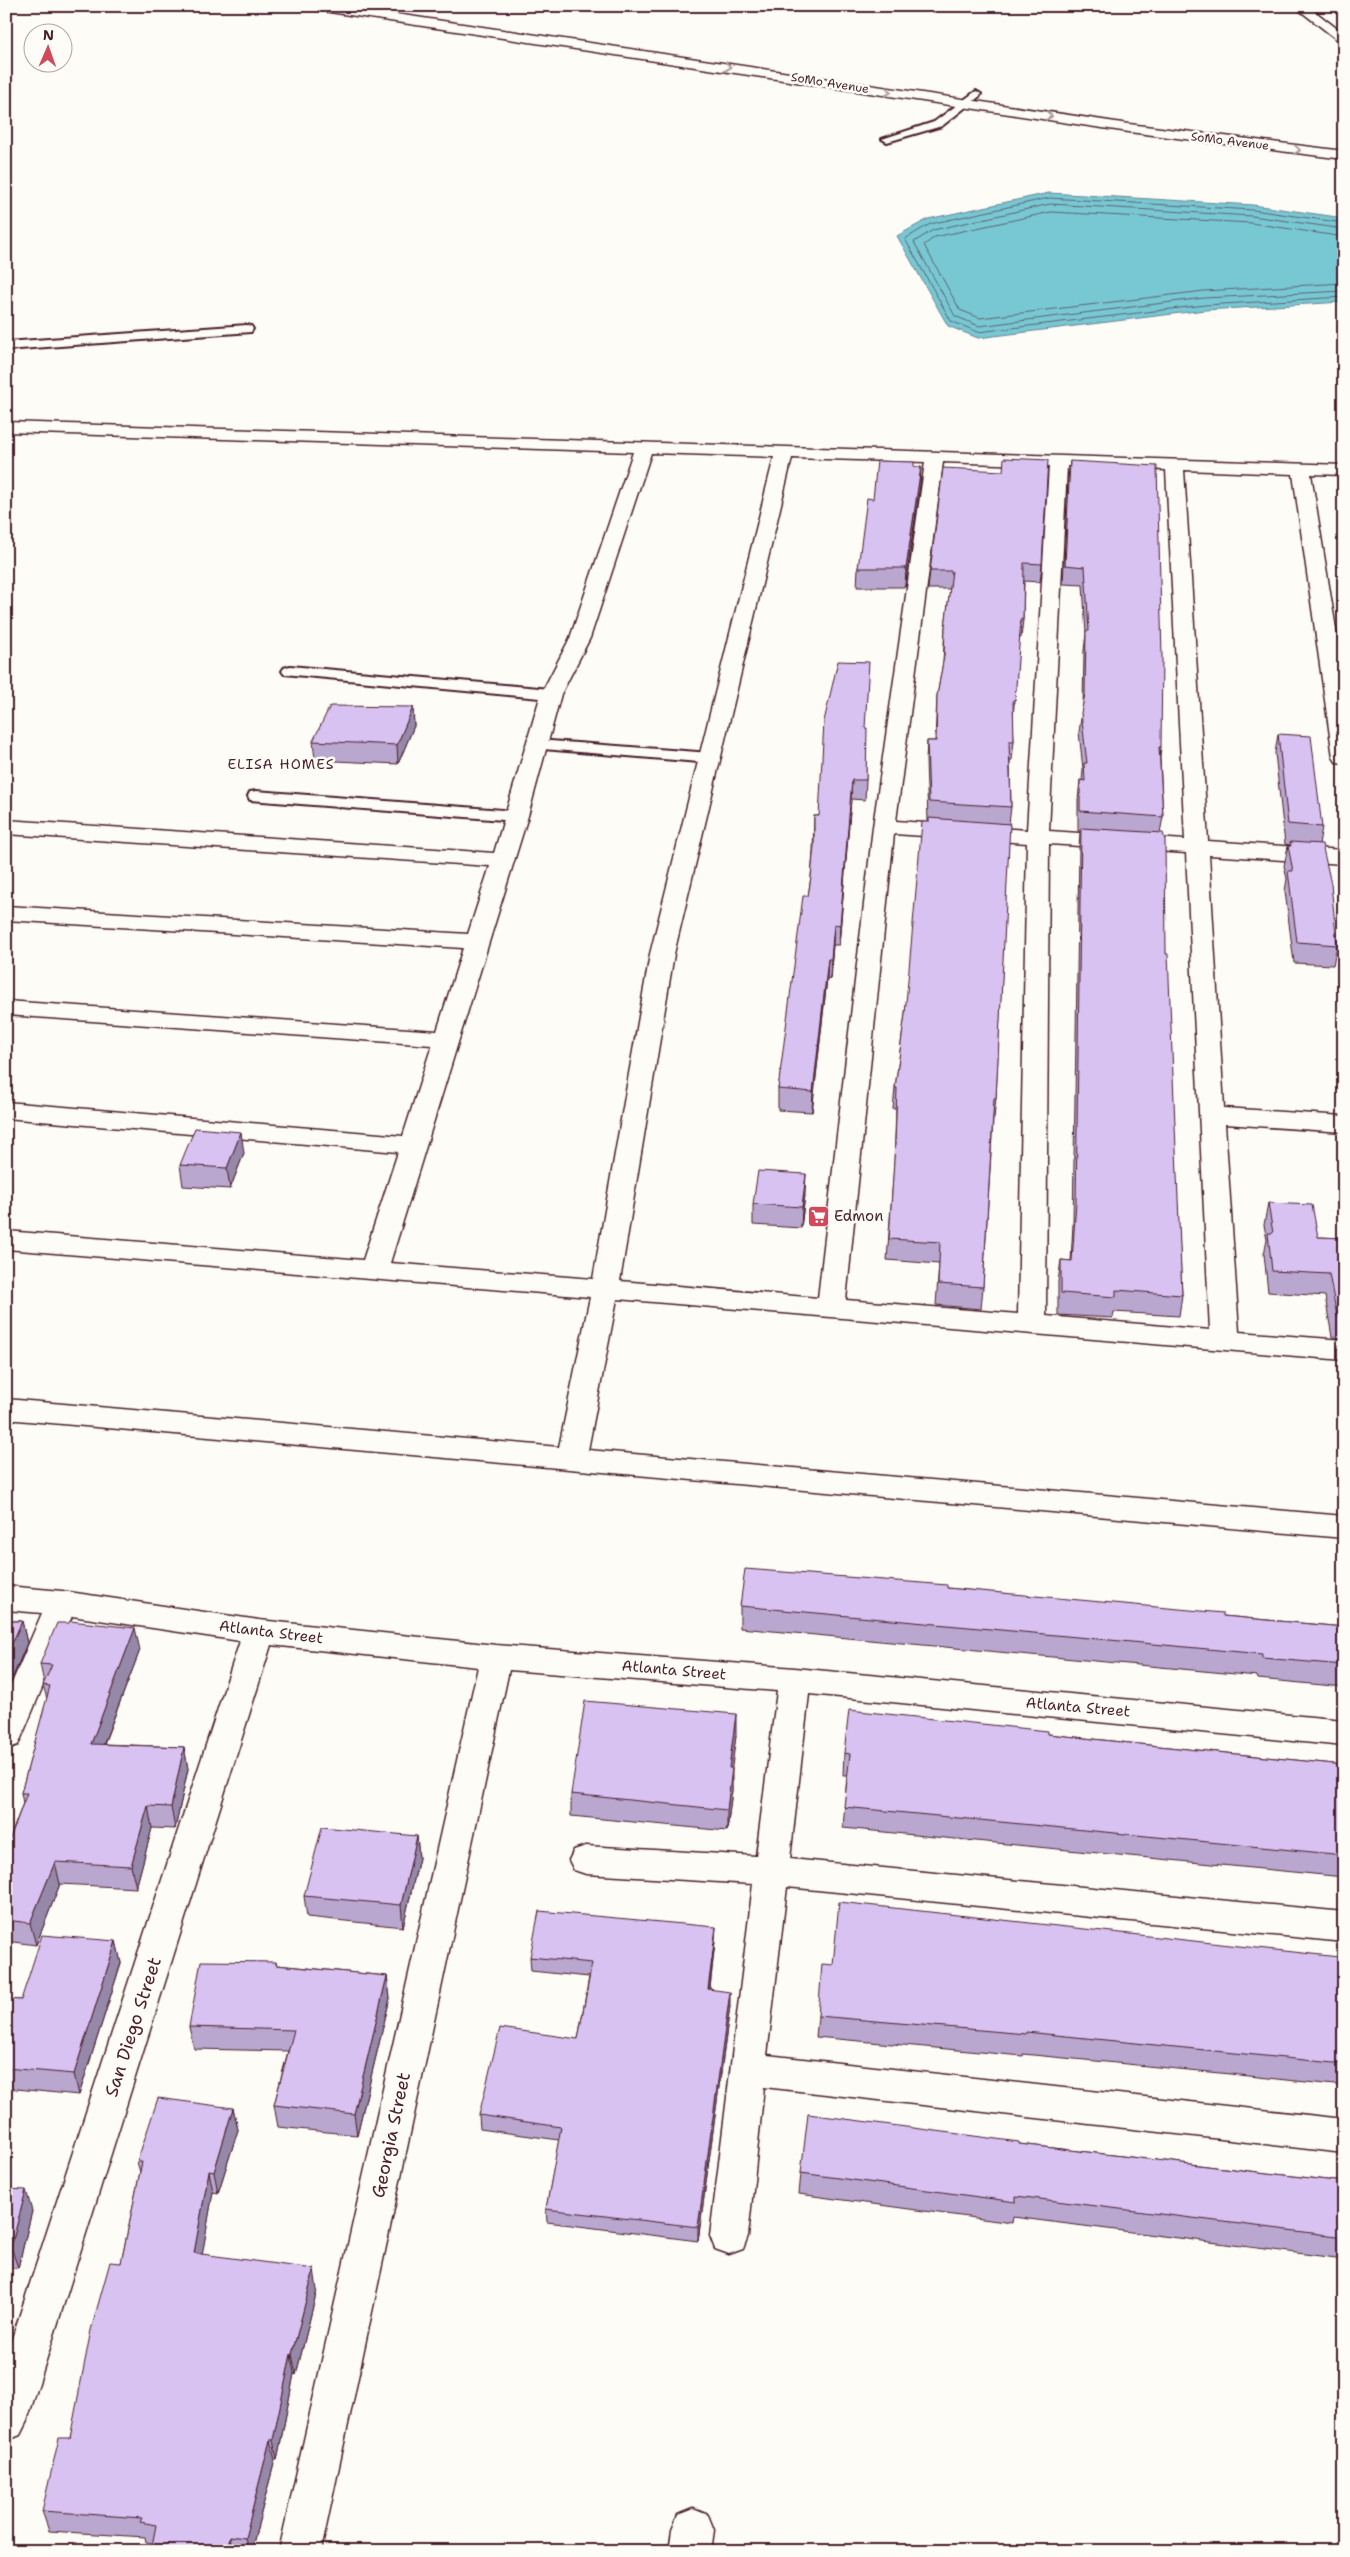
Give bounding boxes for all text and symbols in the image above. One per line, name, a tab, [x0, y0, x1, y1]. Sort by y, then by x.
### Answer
north arrow	[22, 22, 72, 72]
text: N	[43, 26, 54, 44]
one-way arrow	[724, 61, 732, 72]
street label: SoMo Avenue	[790, 69, 870, 97]
one-way arrow	[885, 86, 893, 97]
one-way arrow	[1045, 110, 1053, 121]
street label: SoMo Avenue	[1190, 128, 1270, 154]
one-way arrow	[1293, 144, 1301, 155]
district label: ELISA HOMES	[228, 755, 334, 773]
supermarket icon: Edmon	[806, 1204, 830, 1228]
place label: Edmon	[834, 1206, 883, 1226]
street label: Atlanta Street	[218, 1616, 324, 1648]
street label: Atlanta Street	[621, 1655, 727, 1685]
street label: Atlanta Street	[1025, 1692, 1131, 1722]
street label: San Diego Street	[99, 1954, 167, 2100]
street label: Georgia Street	[366, 2070, 416, 2200]

